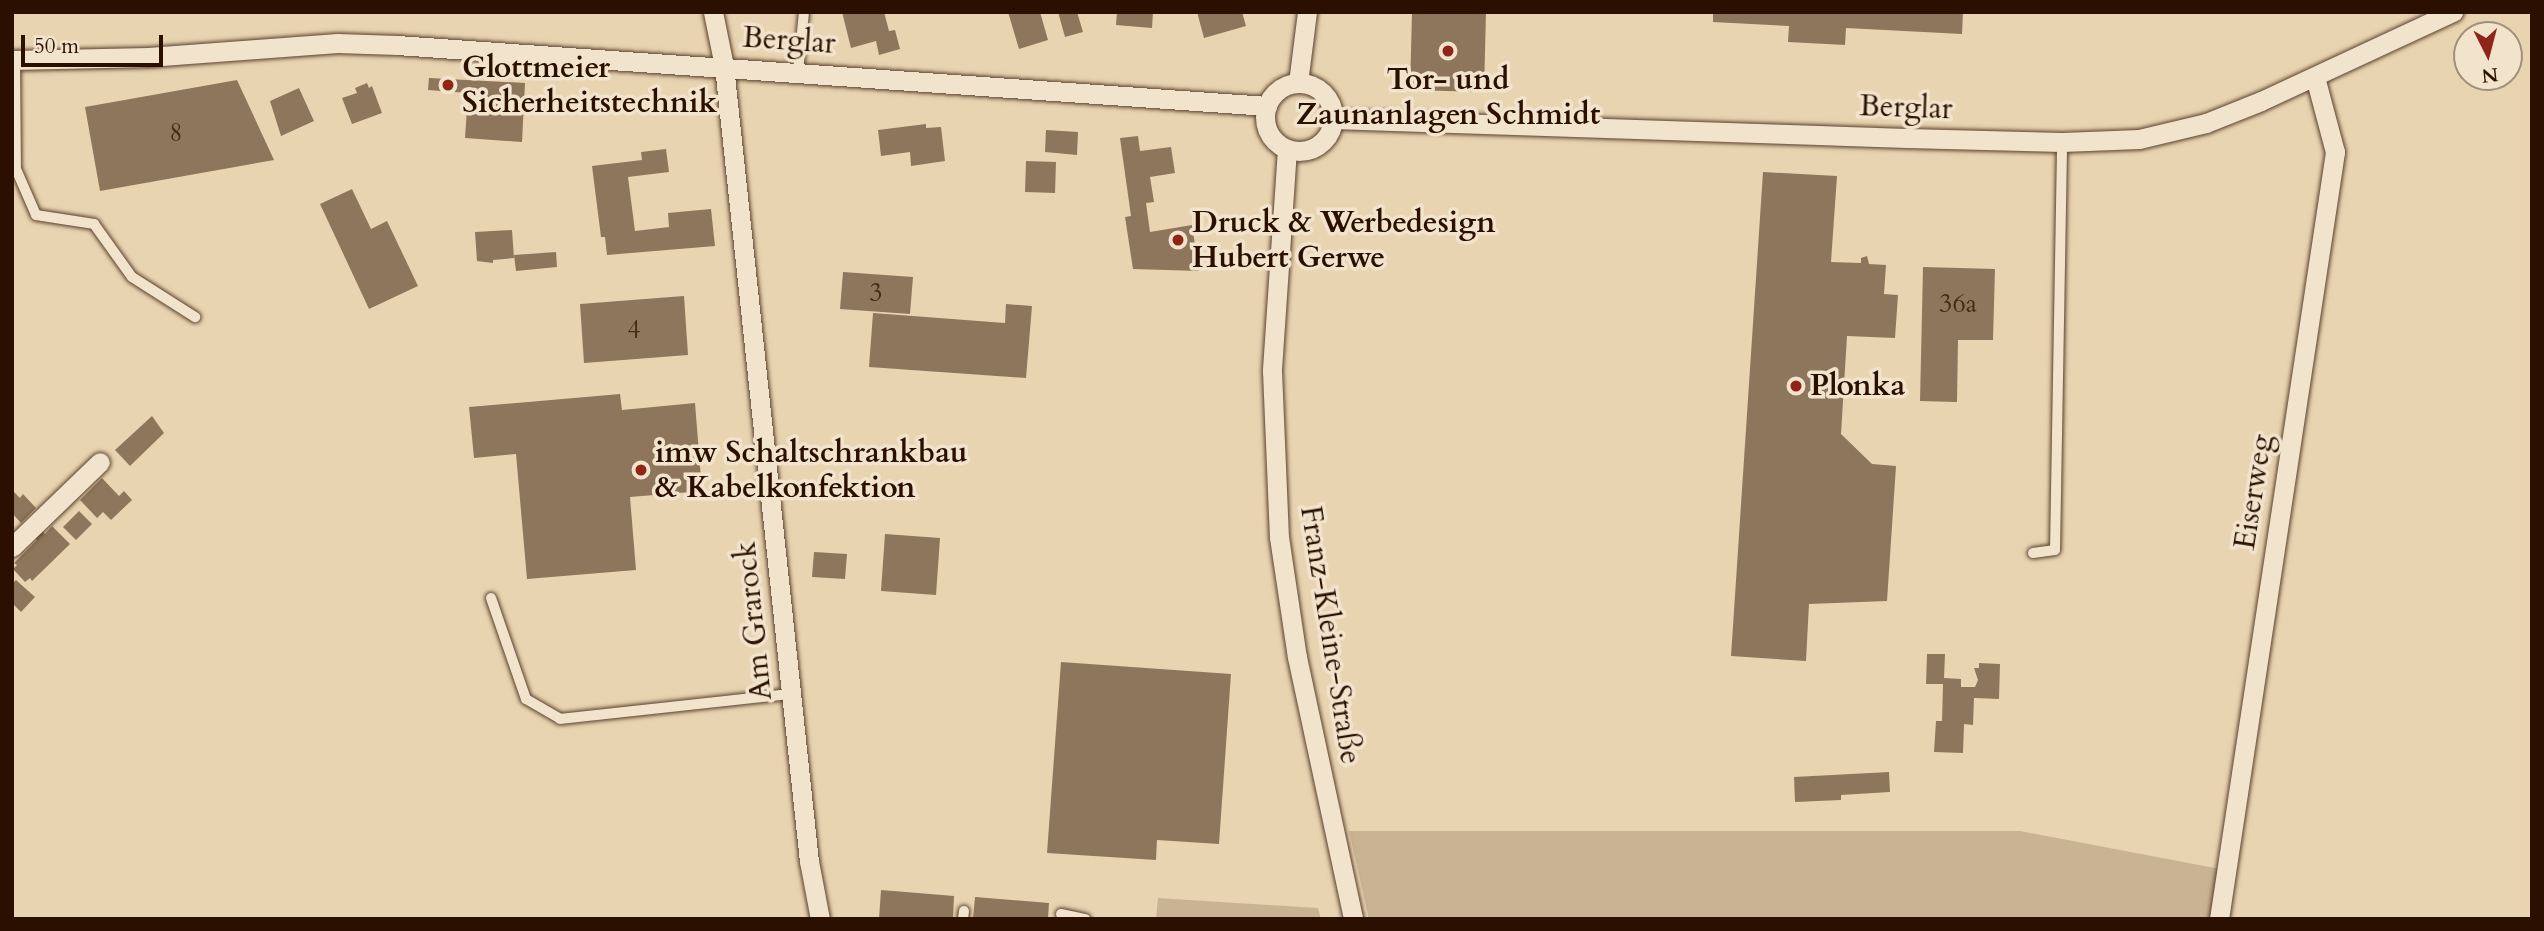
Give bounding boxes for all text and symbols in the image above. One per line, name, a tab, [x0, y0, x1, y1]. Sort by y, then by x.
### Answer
street label: Berglar	[741, 20, 837, 62]
scale bar	[24, 21, 166, 65]
north arrow	[2453, 21, 2523, 91]
text: 50 m	[34, 32, 79, 61]
marker: Tor- und Zaunanlagen Schmidt	[1440, 43, 1456, 59]
place label: Glottmeier Sicherheitstechnik	[462, 50, 717, 120]
text: N	[2480, 61, 2500, 89]
place label: Tor- und Zaunanlagen Schmidt	[1296, 62, 1600, 132]
marker: Glottmeier Sicherheitstechnik	[440, 77, 456, 93]
street label: Berglar	[1859, 88, 1953, 128]
house number: 8	[169, 117, 183, 149]
place label: Druck & Werbedesign Hubert Gerwe	[1192, 205, 1495, 276]
marker: Druck & Werbedesign Hubert Gerwe	[1170, 232, 1186, 248]
house number: 3	[869, 277, 883, 309]
house number: 36a	[1939, 288, 1977, 320]
house number: 4	[627, 314, 641, 346]
place label: Plonka	[1810, 368, 1905, 404]
marker: Plonka	[1788, 378, 1804, 394]
street label: Eiserweg	[2227, 432, 2281, 552]
place label: imw Schaltschrankbau & Kabelkonfektion	[655, 435, 968, 505]
marker: imw Schaltschrankbau & Kabelkonfektion	[633, 462, 649, 478]
street label: Franz-Kleine-Straße	[1292, 503, 1368, 767]
street label: Am Grarock	[728, 540, 780, 702]

